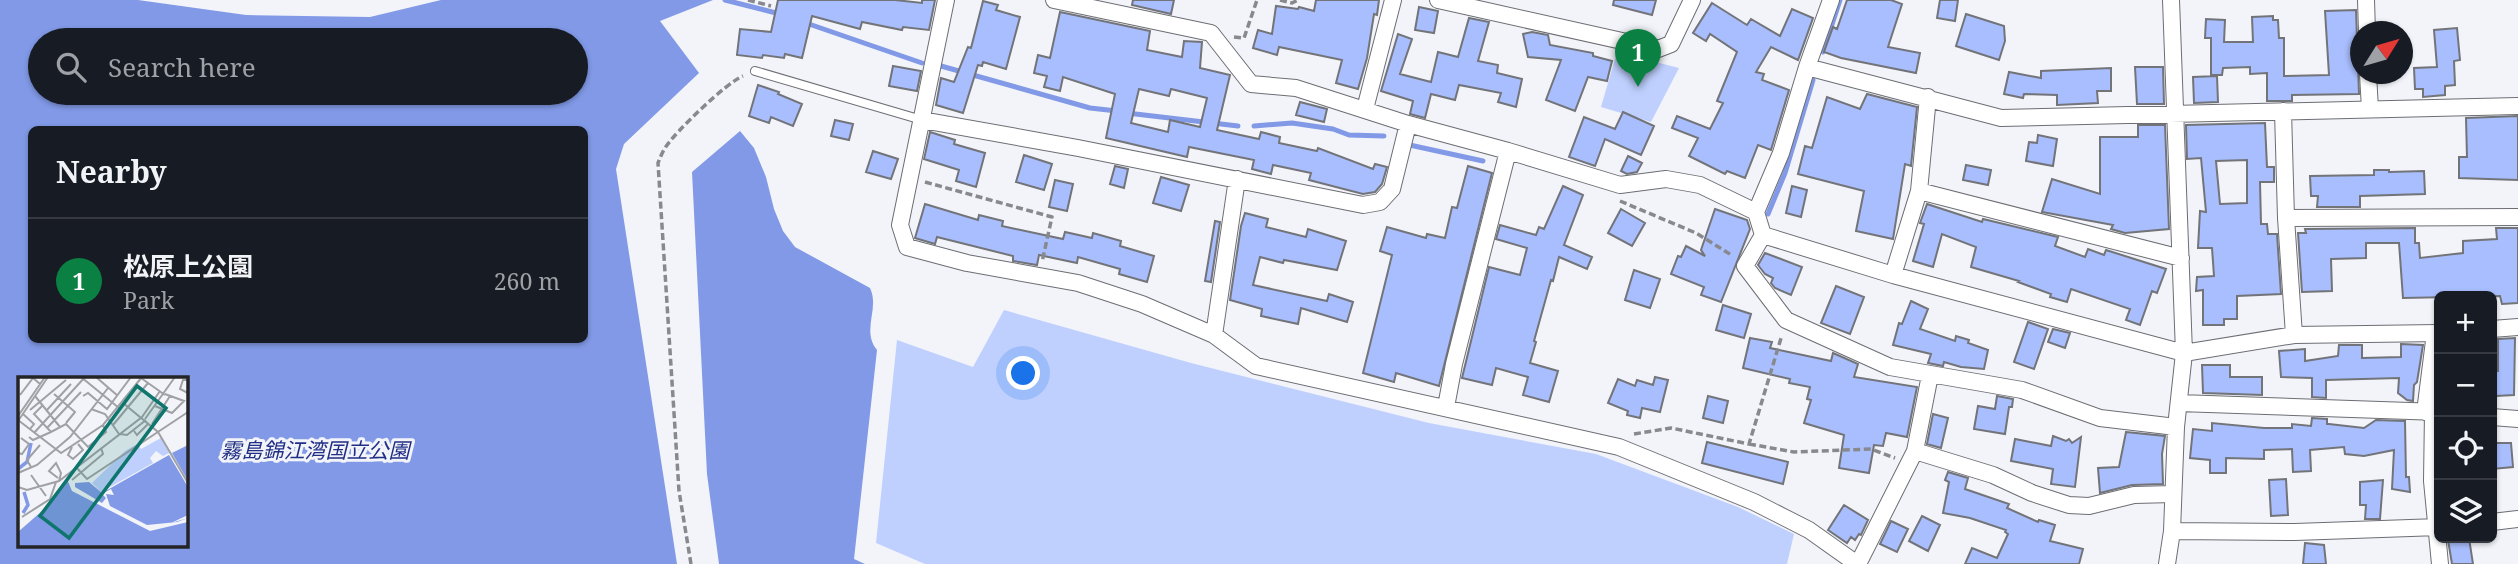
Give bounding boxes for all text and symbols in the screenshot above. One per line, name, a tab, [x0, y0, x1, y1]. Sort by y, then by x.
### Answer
north arrow	[2350, 21, 2413, 84]
search box	[28, 28, 588, 105]
pin: 1	[1615, 29, 1661, 87]
icon: search	[52, 48, 90, 86]
text: Search here	[108, 49, 256, 85]
text: Nearby	[56, 151, 167, 192]
text: 松原上公園	[123, 248, 253, 284]
text: 1	[73, 265, 86, 297]
text: 260 m	[494, 265, 560, 297]
text: Park	[123, 284, 174, 316]
map controls	[2434, 291, 2497, 543]
button: +	[2434, 291, 2497, 354]
button: −	[2434, 354, 2497, 417]
your location	[1006, 356, 1040, 390]
inset map	[18, 377, 187, 546]
button: locate	[2434, 417, 2497, 480]
park label: 霧島錦江湾国立公園	[221, 436, 412, 464]
button: layers	[2434, 480, 2497, 543]

